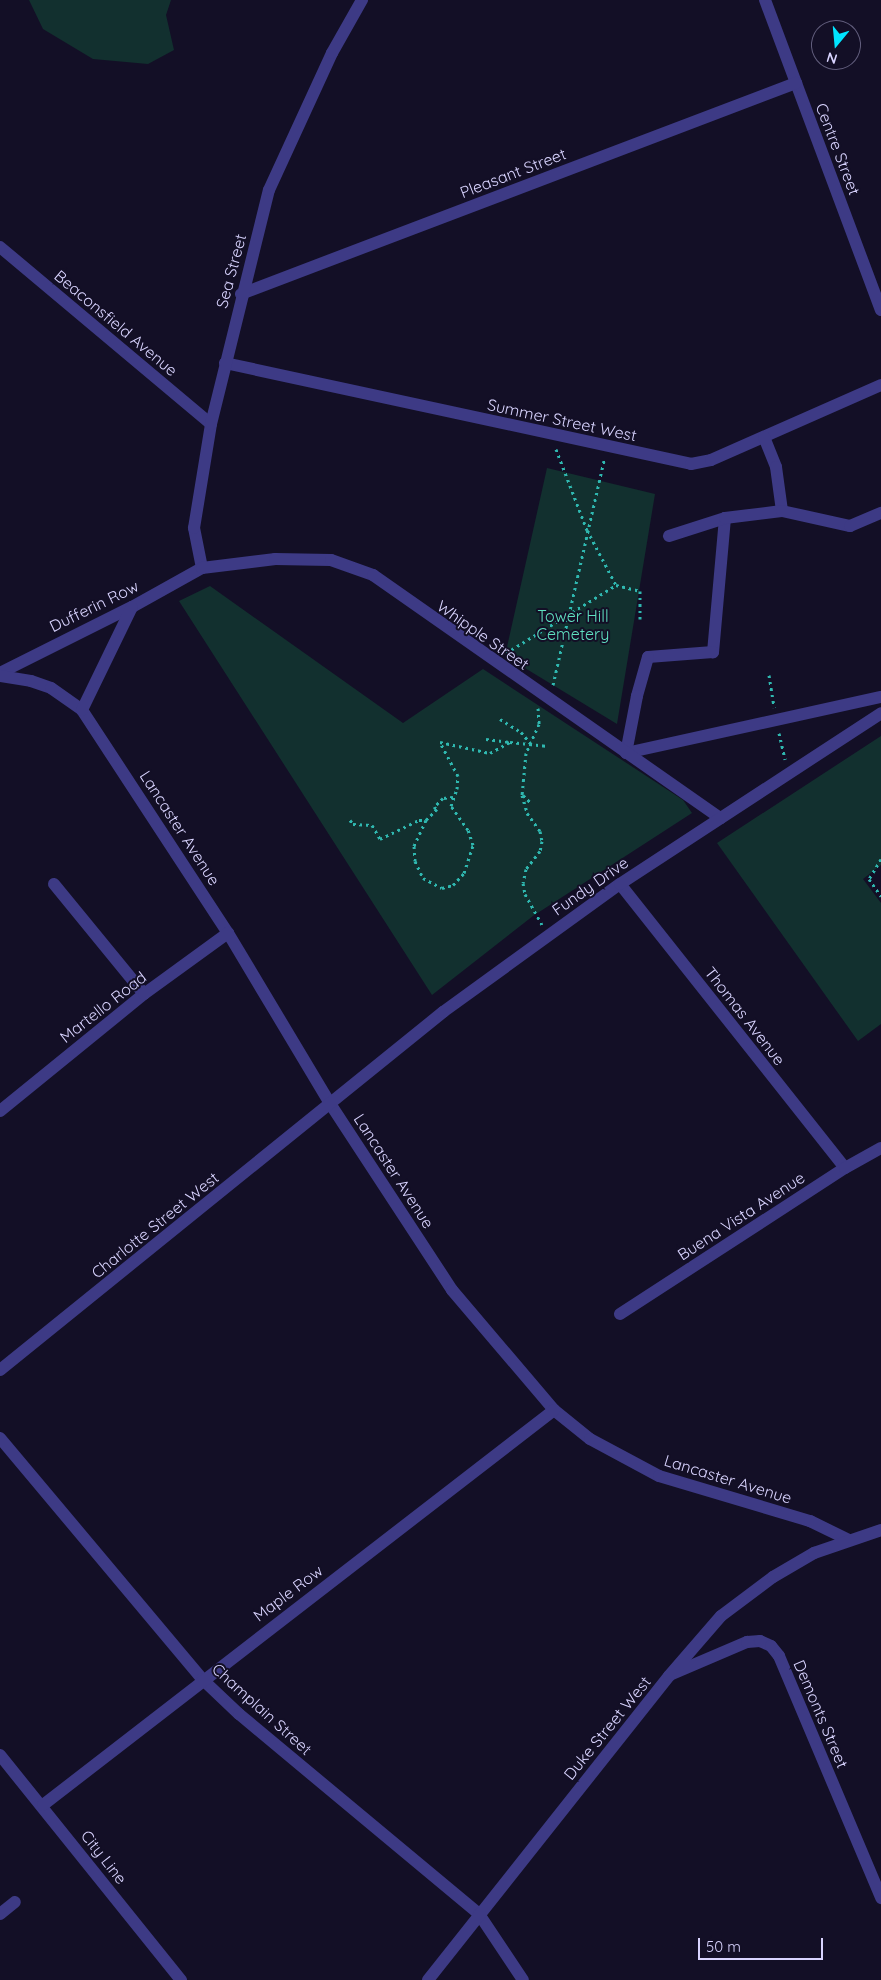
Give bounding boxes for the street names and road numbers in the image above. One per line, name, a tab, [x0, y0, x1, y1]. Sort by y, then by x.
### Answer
street label: Centre Street	[812, 100, 864, 198]
street label: Pleasant Street	[457, 144, 569, 202]
street label: Sea Street	[212, 232, 250, 310]
street label: Beaconsfield Avenue	[51, 266, 181, 380]
street label: Summer Street West	[486, 395, 638, 445]
street label: Dufferin Row	[46, 576, 142, 636]
street label: Whipple Street	[433, 596, 533, 674]
street label: Lancaster Avenue	[136, 767, 224, 889]
street label: Fundy Drive	[548, 853, 632, 919]
street label: Thomas Avenue	[701, 963, 789, 1069]
street label: Martello Road	[56, 967, 150, 1047]
street label: Lancaster Avenue	[350, 1110, 438, 1232]
street label: Charlotte Street West	[88, 1168, 222, 1282]
street label: Buena Vista Avenue	[674, 1168, 808, 1264]
street label: Lancaster Avenue	[662, 1450, 794, 1508]
street label: Maple Row	[250, 1561, 326, 1625]
street label: Demonts Street	[790, 1657, 852, 1771]
street label: Champlain Street	[208, 1659, 316, 1759]
street label: Duke Street West	[559, 1672, 655, 1784]
street label: City Line	[77, 1826, 131, 1888]

